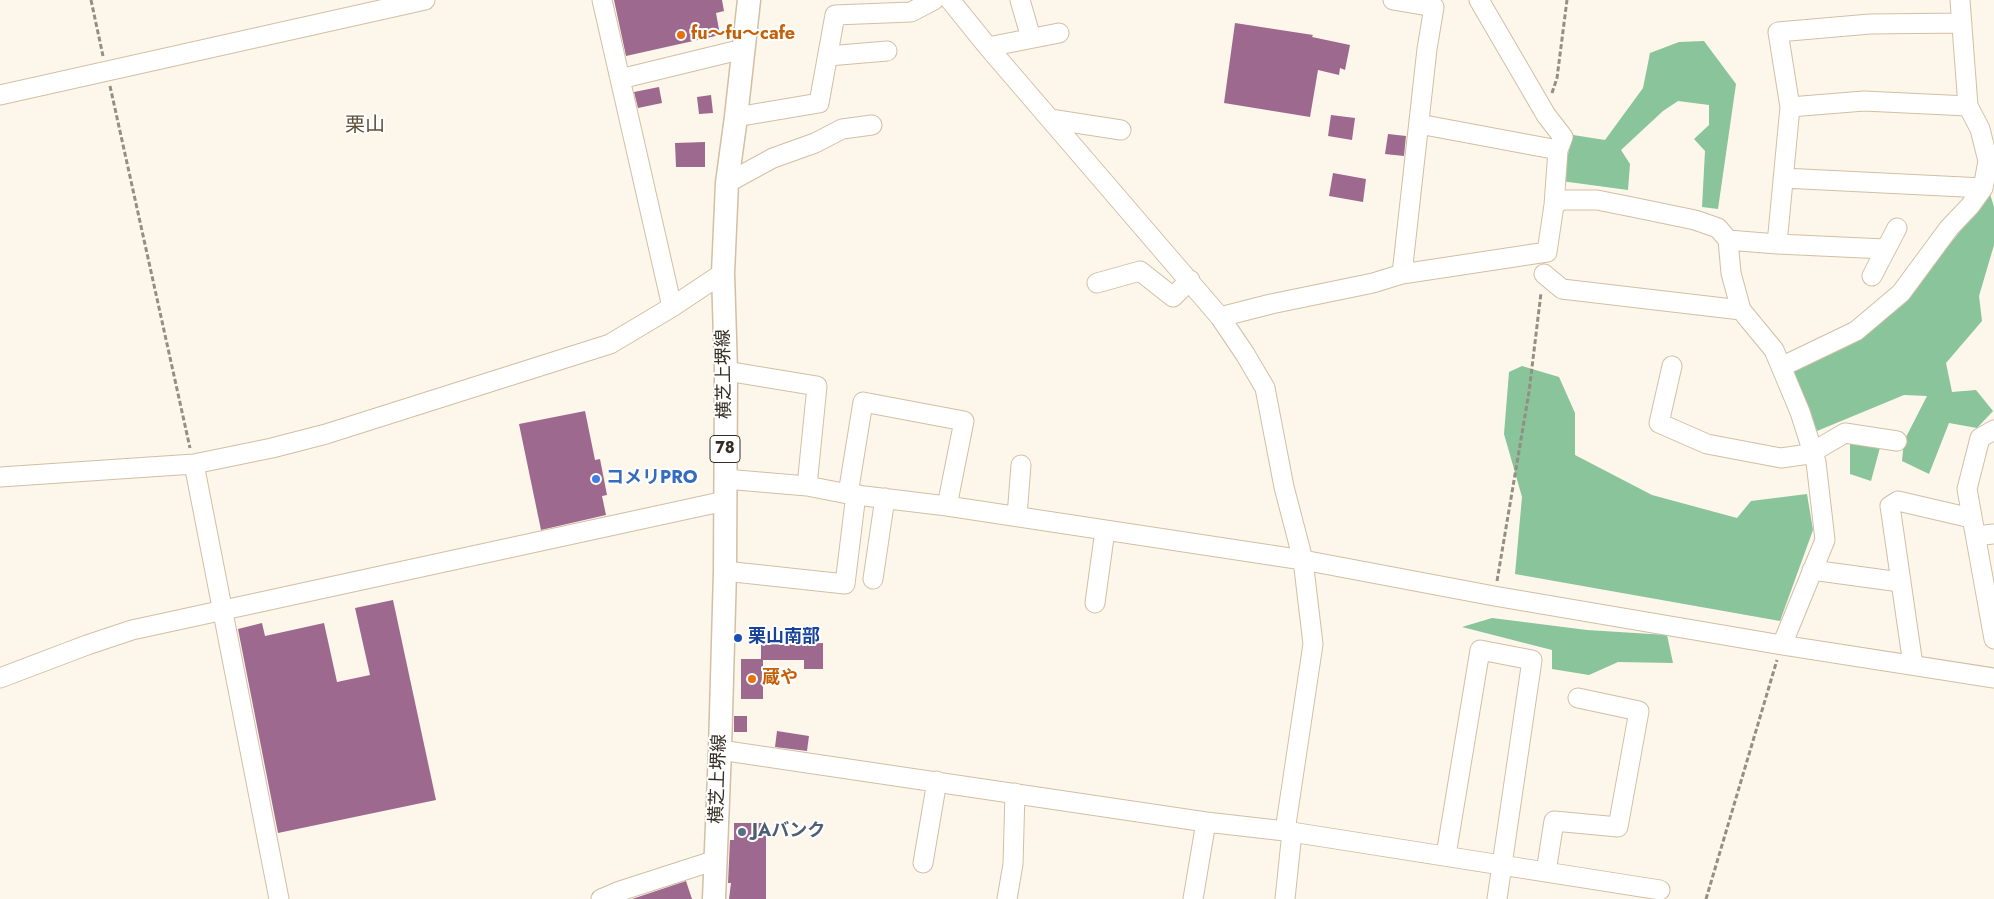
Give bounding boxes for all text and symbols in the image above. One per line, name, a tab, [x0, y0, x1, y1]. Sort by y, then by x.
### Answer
place label: fu～fu～cafe	[691, 24, 795, 46]
marker: fu～fu～cafe	[675, 29, 687, 41]
district label: 栗山	[345, 114, 385, 138]
street label: 横芝上堺線	[713, 329, 737, 419]
road number: 78	[710, 436, 740, 462]
place label: コメリPRO	[606, 468, 698, 490]
marker: コメリPRO	[590, 473, 602, 485]
place label: 栗山南部	[748, 627, 820, 649]
marker: 栗山南部	[732, 632, 744, 644]
place label: 蔵や	[762, 668, 798, 690]
marker: 蔵や	[746, 673, 758, 685]
street label: 横芝上堺線	[707, 734, 731, 824]
place label: JAバンク	[752, 821, 825, 843]
marker: JAバンク	[736, 826, 748, 838]

